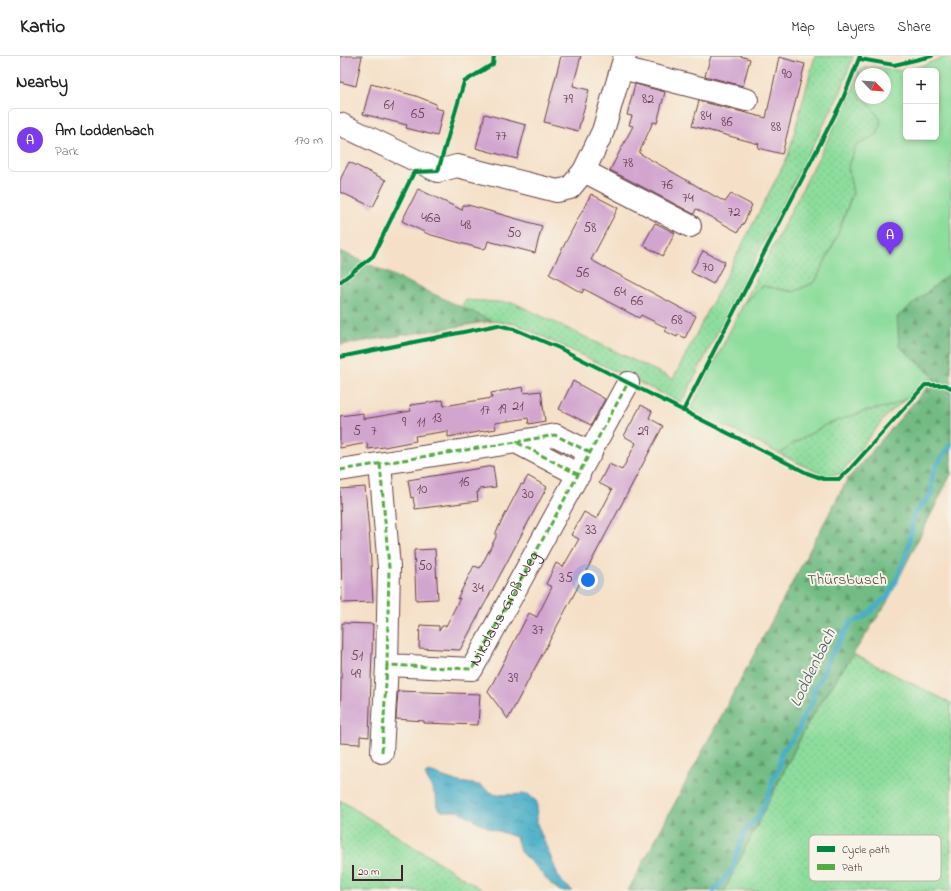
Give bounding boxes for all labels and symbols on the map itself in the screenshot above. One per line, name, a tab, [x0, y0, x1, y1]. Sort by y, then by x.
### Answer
house number: 90	[782, 64, 792, 85]
north arrow	[855, 68, 891, 104]
house number: 79	[563, 89, 574, 110]
house number: 82	[642, 89, 654, 110]
house number: 61	[384, 95, 395, 116]
house number: 65	[411, 104, 425, 125]
house number: 84	[700, 106, 712, 127]
house number: 86	[721, 112, 733, 133]
house number: 88	[771, 117, 781, 138]
house number: 77	[495, 126, 507, 147]
house number: 78	[622, 153, 634, 174]
house number: 76	[661, 175, 673, 196]
house number: 74	[682, 188, 694, 209]
house number: 72	[728, 202, 740, 223]
house number: 46a	[421, 208, 441, 229]
house number: 48	[460, 215, 472, 236]
house number: 58	[583, 218, 597, 239]
pin: A	[877, 222, 903, 255]
house number: 50	[507, 223, 521, 244]
house number: 70	[702, 257, 714, 278]
house number: 56	[575, 263, 589, 284]
house number: 64	[614, 282, 626, 303]
house number: 66	[631, 291, 643, 312]
house number: 68	[671, 310, 683, 331]
house number: 21	[512, 396, 524, 417]
house number: 19	[498, 399, 507, 420]
house number: 17	[480, 400, 490, 421]
house number: 13	[432, 408, 442, 429]
house number: 9	[402, 412, 407, 433]
house number: 11	[417, 412, 426, 433]
house number: 5	[353, 421, 361, 442]
house number: 7	[371, 421, 377, 442]
house number: 29	[637, 421, 649, 442]
house number: 16	[459, 472, 469, 493]
house number: 10	[417, 479, 427, 500]
house number: 30	[522, 484, 534, 505]
house number: 33	[585, 520, 597, 541]
street label: Nikolaus-Groß-Weg	[464, 547, 546, 670]
house number: 50	[418, 556, 432, 577]
house number: 35	[559, 568, 573, 589]
park label: Thürsbusch	[807, 568, 887, 592]
your location	[578, 570, 598, 590]
house number: 34	[472, 578, 484, 599]
house number: 37	[532, 620, 544, 641]
water label: Loddenbach	[783, 624, 843, 711]
house number: 51	[351, 646, 364, 667]
house number: 49	[351, 664, 362, 685]
house number: 39	[508, 668, 519, 689]
legend	[809, 835, 941, 881]
text: Cycle path	[842, 842, 890, 859]
text: Path	[842, 860, 863, 876]
scale bar	[352, 863, 403, 882]

